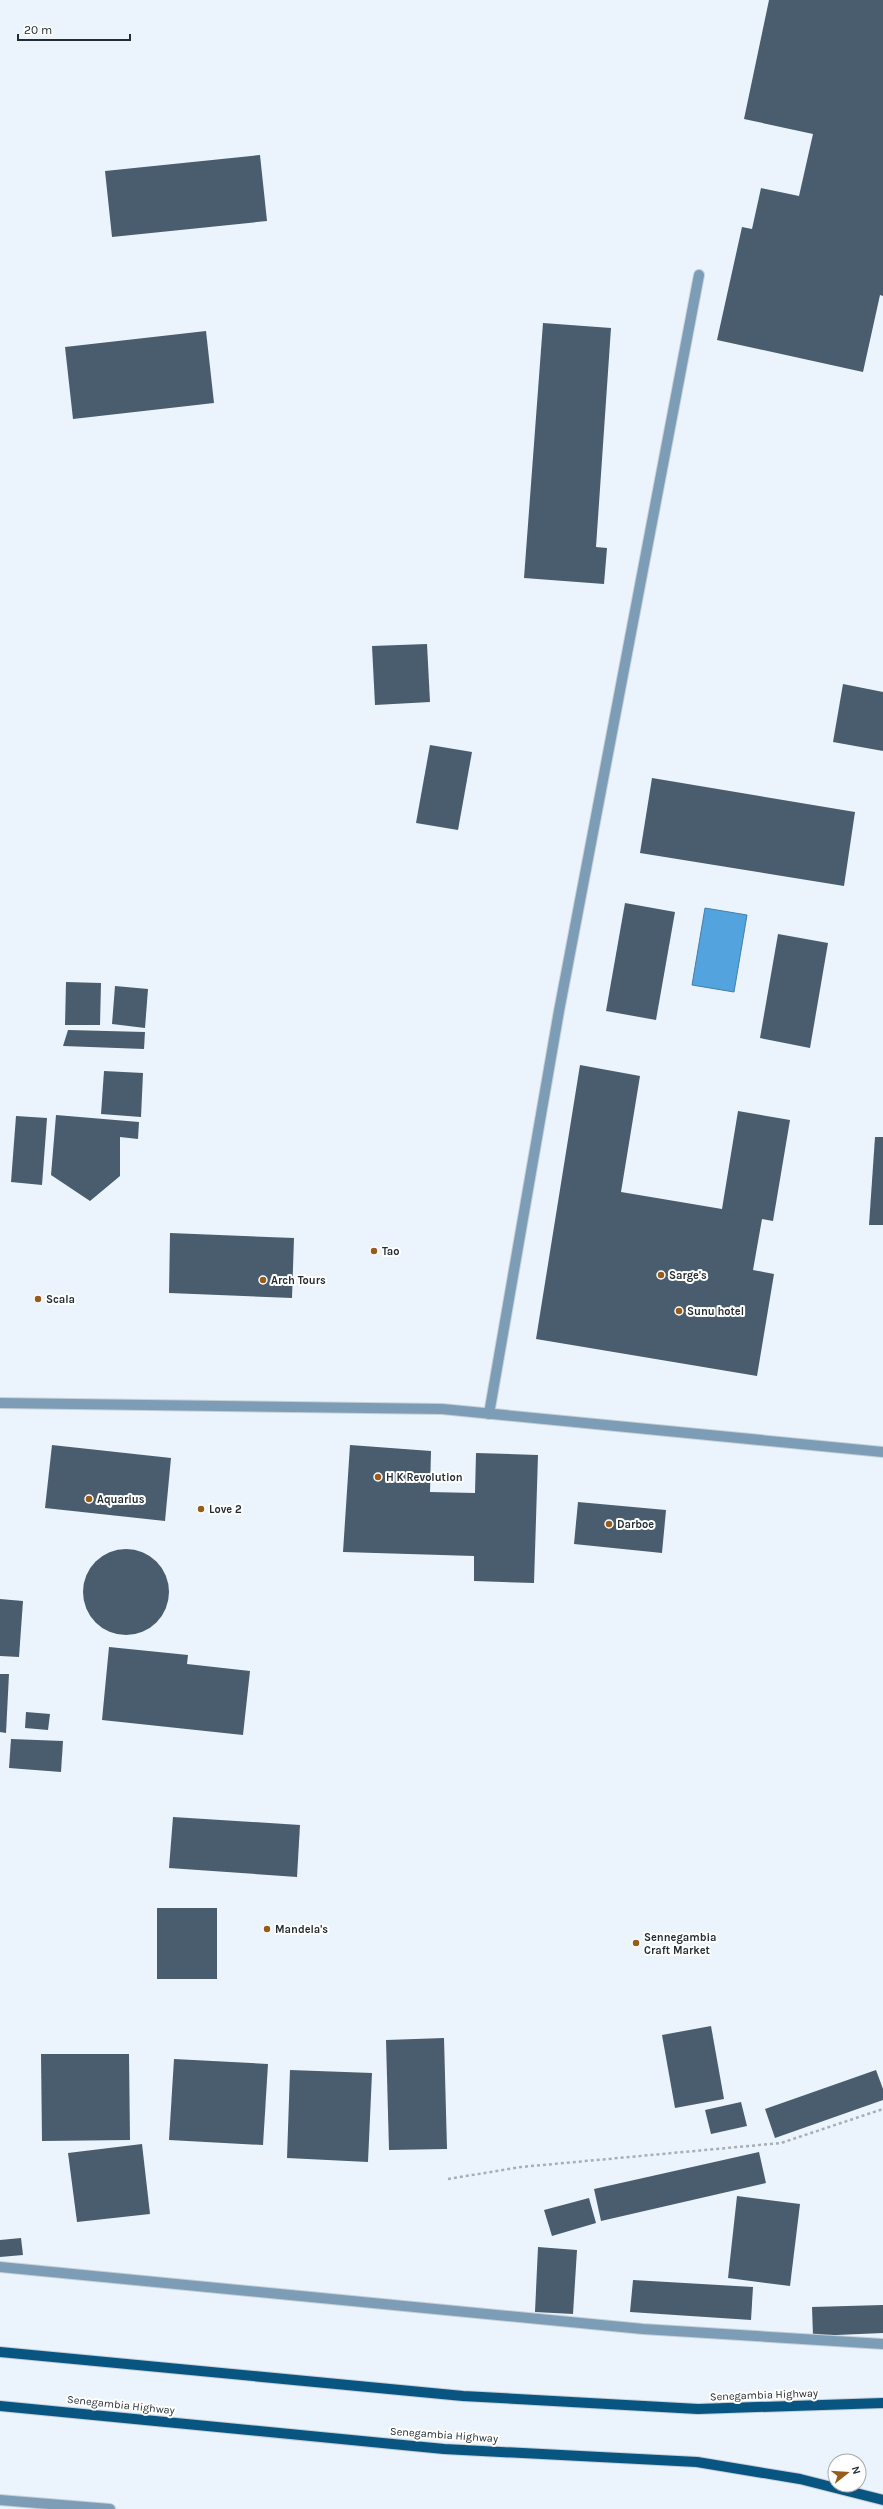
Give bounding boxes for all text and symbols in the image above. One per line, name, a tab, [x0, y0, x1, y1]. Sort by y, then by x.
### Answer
scale bar	[18, 16, 130, 42]
text: 20 m	[24, 23, 52, 37]
place label: Tao	[382, 1245, 399, 1258]
marker: Tao	[369, 1246, 379, 1256]
place label: Sarge's	[669, 1269, 707, 1282]
marker: Sarge's	[656, 1270, 666, 1280]
place label: Arch Tours	[271, 1274, 326, 1287]
marker: Arch Tours	[258, 1275, 268, 1285]
place label: Scala	[46, 1293, 75, 1306]
marker: Scala	[33, 1294, 43, 1304]
place label: Sunu hotel	[687, 1305, 744, 1318]
marker: Sunu hotel	[674, 1306, 684, 1316]
place label: H K Revolution	[386, 1471, 463, 1484]
marker: H K Revolution	[373, 1472, 383, 1482]
place label: Aquarius	[97, 1493, 145, 1506]
marker: Aquarius	[84, 1494, 94, 1504]
place label: Love 2	[209, 1503, 242, 1516]
marker: Love 2	[196, 1504, 206, 1514]
place label: Darboe	[617, 1518, 654, 1531]
marker: Darboe	[604, 1519, 614, 1529]
place label: Mandela's	[275, 1923, 328, 1936]
marker: Mandela's	[262, 1924, 272, 1934]
place label: Sennegambia Craft Market	[644, 1931, 716, 1957]
marker: Sennegambia Craft Market	[631, 1938, 641, 1948]
street label: Senegambia Highway	[710, 2387, 818, 2403]
street label: Senegambia Highway	[66, 2393, 176, 2417]
street label: Senegambia Highway	[390, 2425, 498, 2445]
north arrow	[827, 2453, 867, 2493]
text: N	[849, 2465, 863, 2476]

